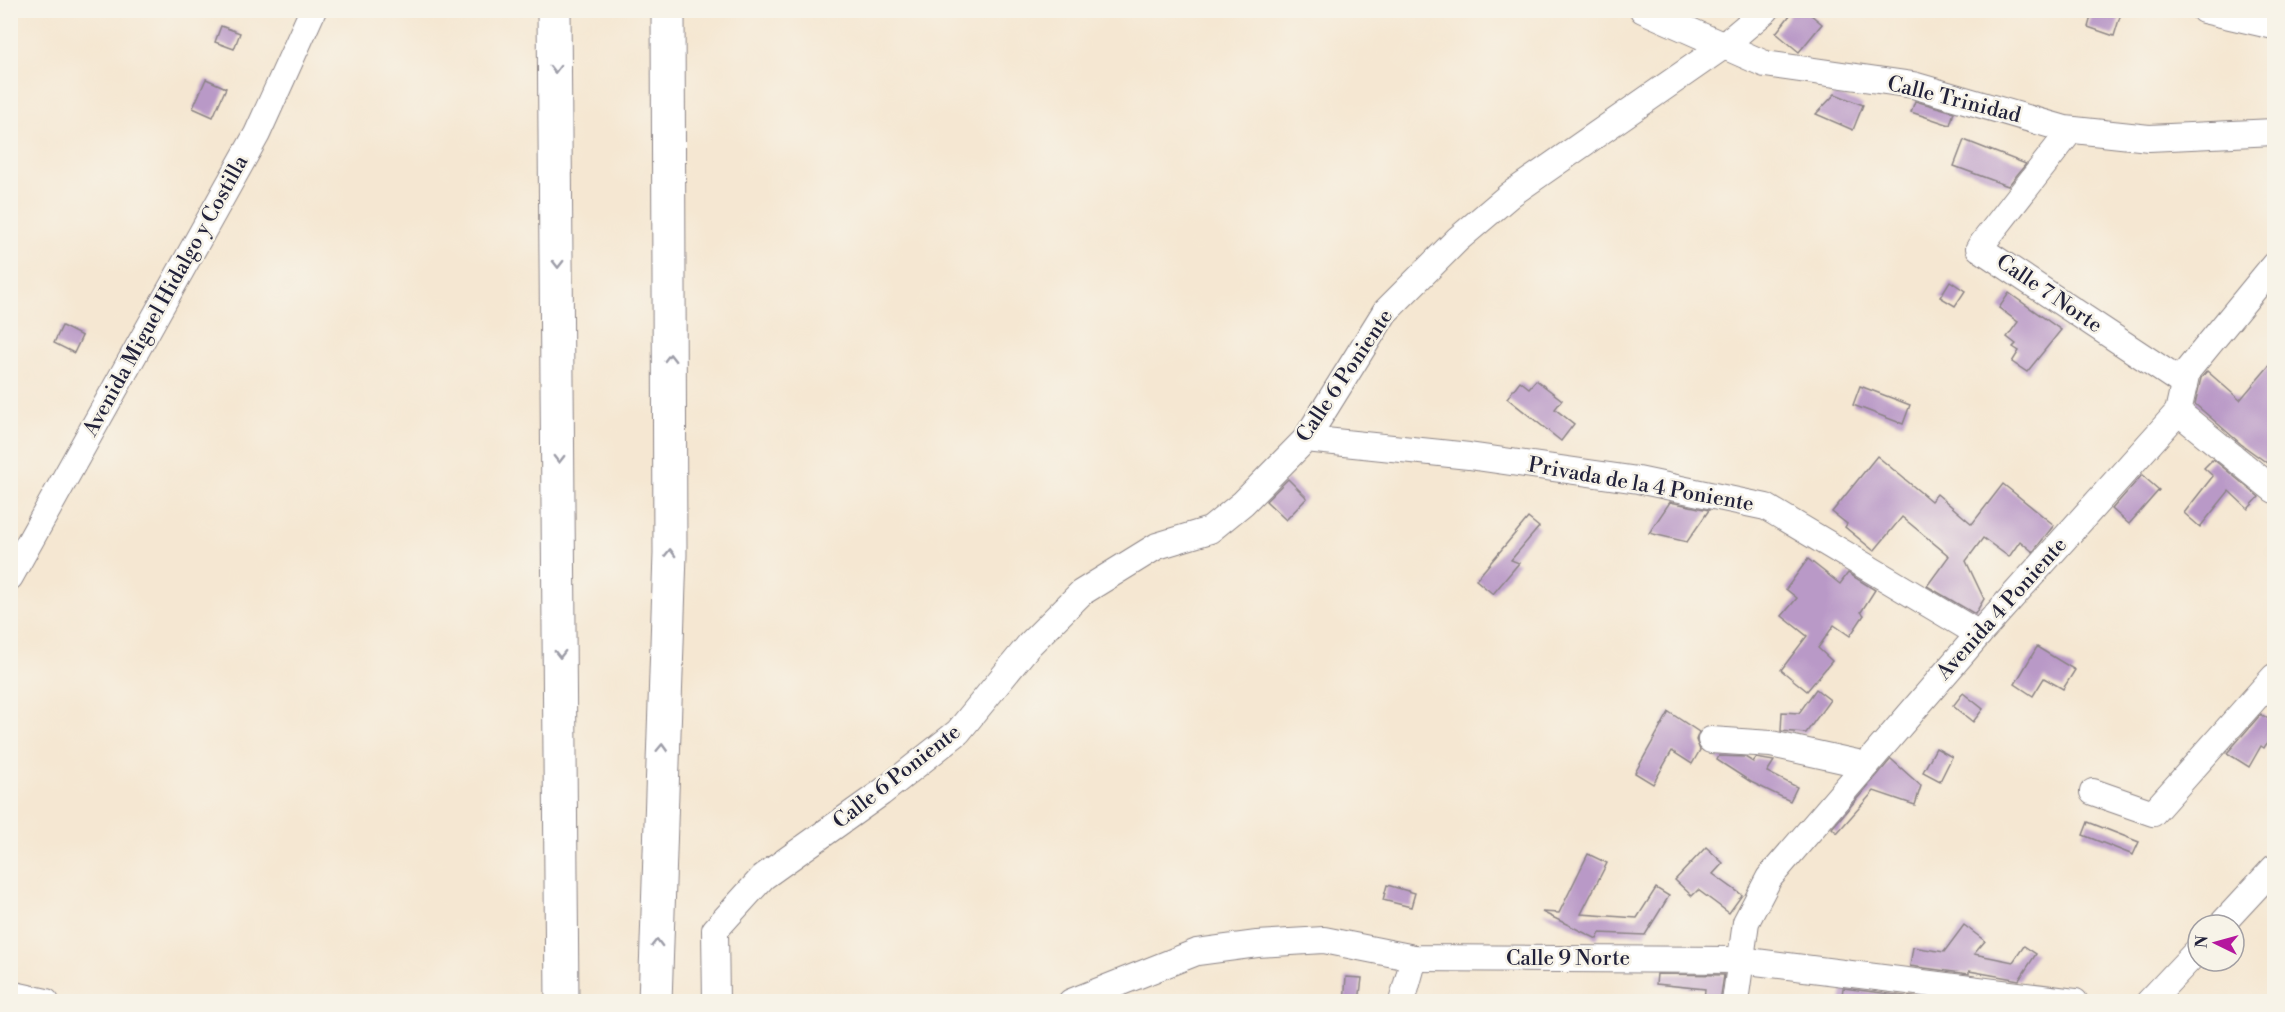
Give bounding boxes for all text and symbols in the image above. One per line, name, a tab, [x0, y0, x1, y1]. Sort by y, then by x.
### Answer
one-way arrow	[549, 64, 562, 73]
street label: Calle Trinidad	[1885, 71, 2024, 129]
street label: Avenida Miguel Hidalgo y Costilla	[77, 151, 254, 442]
street label: Calle 7 Norte	[1991, 249, 2107, 339]
one-way arrow	[552, 259, 564, 268]
street label: Calle 6 Poniente	[1291, 305, 1399, 447]
one-way arrow	[664, 354, 676, 363]
street label: Privada de la 4 Poniente	[1526, 452, 1756, 518]
one-way arrow	[553, 454, 565, 463]
street label: Avenida 4 Poniente	[1931, 533, 2073, 686]
one-way arrow	[663, 549, 676, 558]
one-way arrow	[554, 649, 566, 658]
street label: Calle 6 Poniente	[828, 719, 966, 835]
one-way arrow	[656, 744, 669, 753]
north arrow	[2186, 913, 2246, 973]
text: N	[2192, 934, 2213, 949]
one-way arrow	[651, 939, 663, 948]
street label: Calle 9 Norte	[1506, 946, 1630, 972]

